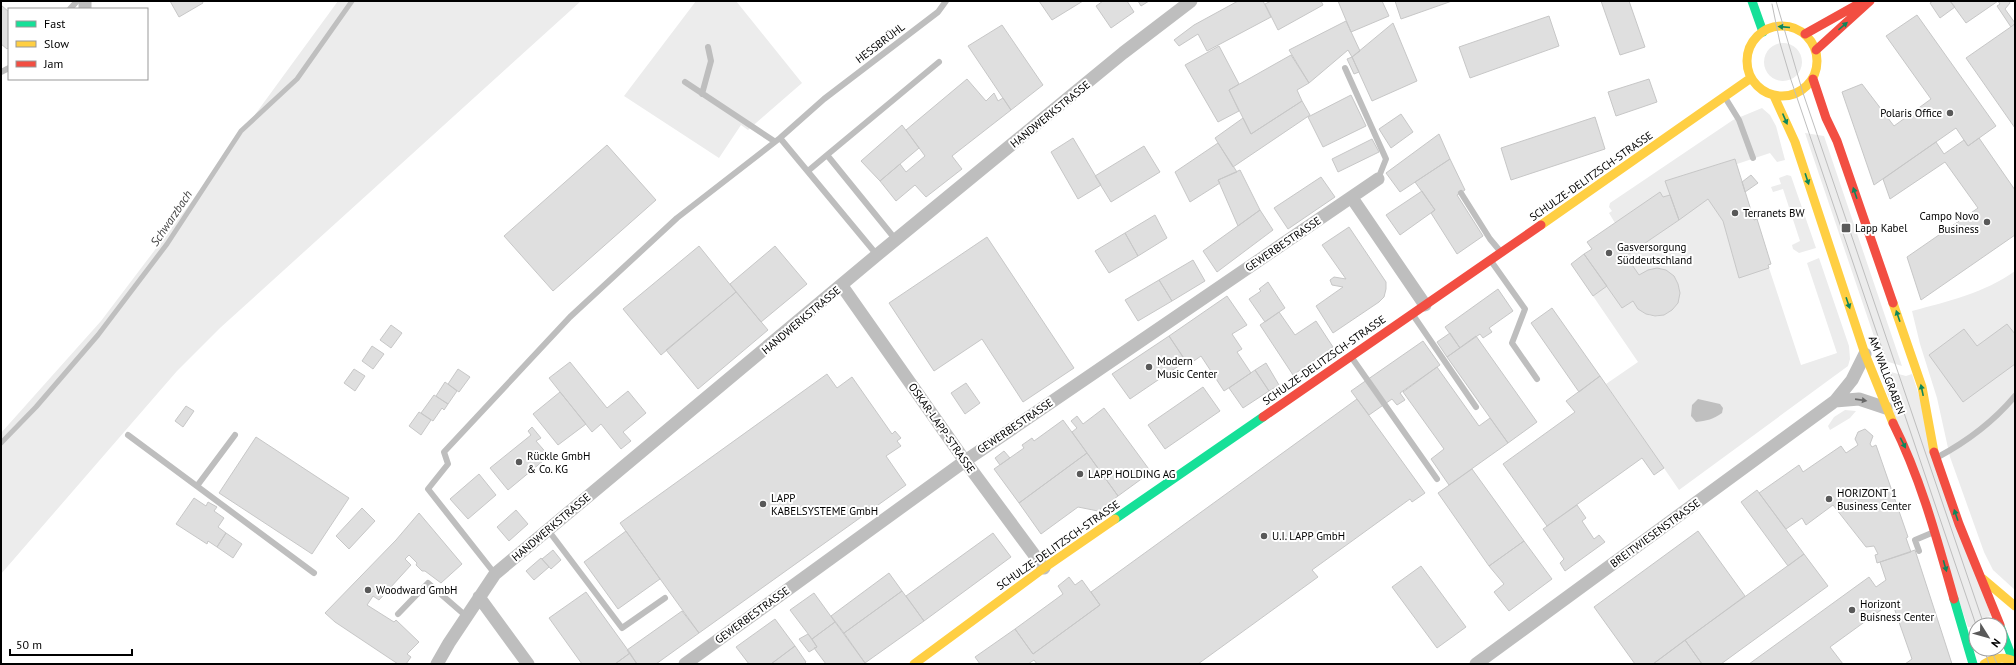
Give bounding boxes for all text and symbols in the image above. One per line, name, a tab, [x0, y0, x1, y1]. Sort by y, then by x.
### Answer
legend	[8, 8, 148, 80]
text: Fast	[44, 16, 65, 31]
street label: HESSBRÜHL	[853, 20, 908, 66]
one-way arrow	[1838, 22, 1849, 31]
one-way arrow	[1778, 24, 1790, 30]
text: Slow	[44, 36, 69, 51]
text: Jam	[43, 56, 63, 71]
street label: HANDWERKSTRASSE	[1007, 77, 1093, 150]
place label: Polaris Office	[1880, 106, 1942, 120]
marker: Polaris Office	[1945, 108, 1955, 118]
one-way arrow	[1782, 113, 1788, 124]
street label: SCHULZE-DELITZSCH-STRASSE	[1527, 128, 1655, 224]
one-way arrow	[1804, 174, 1810, 186]
water label: Schwarzbach	[147, 187, 195, 249]
one-way arrow	[1852, 187, 1858, 199]
place label: Terranets BW	[1743, 206, 1806, 220]
marker: Terranets BW	[1730, 208, 1740, 218]
place label: Campo Novo Business	[1919, 209, 1979, 236]
street label: GEWERBESTRASSE	[1242, 213, 1324, 275]
marker: Campo Novo Business	[1982, 217, 1992, 227]
place label: Lapp Kabel	[1855, 221, 1908, 235]
marker: Lapp Kabel	[1840, 222, 1852, 234]
place label: Gasversorgung Süddeutschland	[1617, 240, 1692, 267]
marker: Gasversorgung Süddeutschland	[1604, 248, 1614, 258]
street label: HANDWERKSTRASSE	[759, 283, 843, 357]
one-way arrow	[1845, 297, 1851, 309]
one-way arrow	[1895, 310, 1901, 322]
street label: SCHULZE-DELITZSCH-STRASSE	[1260, 312, 1388, 408]
street label: AM WALLGRABEN	[1866, 334, 1908, 416]
place label: Modern Music Center	[1157, 354, 1218, 381]
marker: Modern Music Center	[1144, 362, 1154, 372]
street label: OSKAR-LAPP-STRASSE	[906, 380, 978, 476]
one-way arrow	[1919, 384, 1925, 396]
street label: GEWERBESTRASSE	[974, 395, 1056, 457]
one-way arrow	[1855, 397, 1867, 403]
one-way arrow	[1900, 438, 1906, 449]
place label: Rückle GmbH & Co. KG	[527, 449, 590, 476]
marker: Rückle GmbH & Co. KG	[514, 457, 524, 467]
place label: LAPP HOLDING AG	[1088, 467, 1176, 481]
marker: LAPP HOLDING AG	[1075, 469, 1085, 479]
place label: HORIZONT 1 Business Center	[1837, 486, 1911, 513]
street label: HANDWERKSTRASSE	[509, 490, 593, 564]
place label: LAPP KABELSYSTEME GmbH	[771, 491, 878, 518]
marker: HORIZONT 1 Business Center	[1824, 494, 1834, 504]
street label: BREITWIESENSTRASSE	[1607, 496, 1703, 570]
street label: SCHULZE-DELITZSCH-STRASSE	[994, 497, 1122, 593]
marker: LAPP KABELSYSTEME GmbH	[758, 499, 768, 509]
one-way arrow	[1953, 509, 1959, 521]
place label: U.I. LAPP GmbH	[1272, 529, 1345, 543]
marker: U.I. LAPP GmbH	[1259, 531, 1269, 541]
one-way arrow	[1942, 560, 1948, 572]
place label: Woodward GmbH	[376, 583, 458, 597]
street label: GEWERBESTRASSE	[712, 583, 792, 647]
marker: Woodward GmbH	[363, 585, 373, 595]
place label: Horizont Buisness Center	[1860, 597, 1934, 624]
marker: Horizont Buisness Center	[1847, 605, 1857, 615]
north arrow	[1968, 617, 2008, 657]
scale bar	[10, 631, 132, 657]
text: N	[1988, 636, 2004, 650]
text: 50 m	[16, 637, 42, 652]

